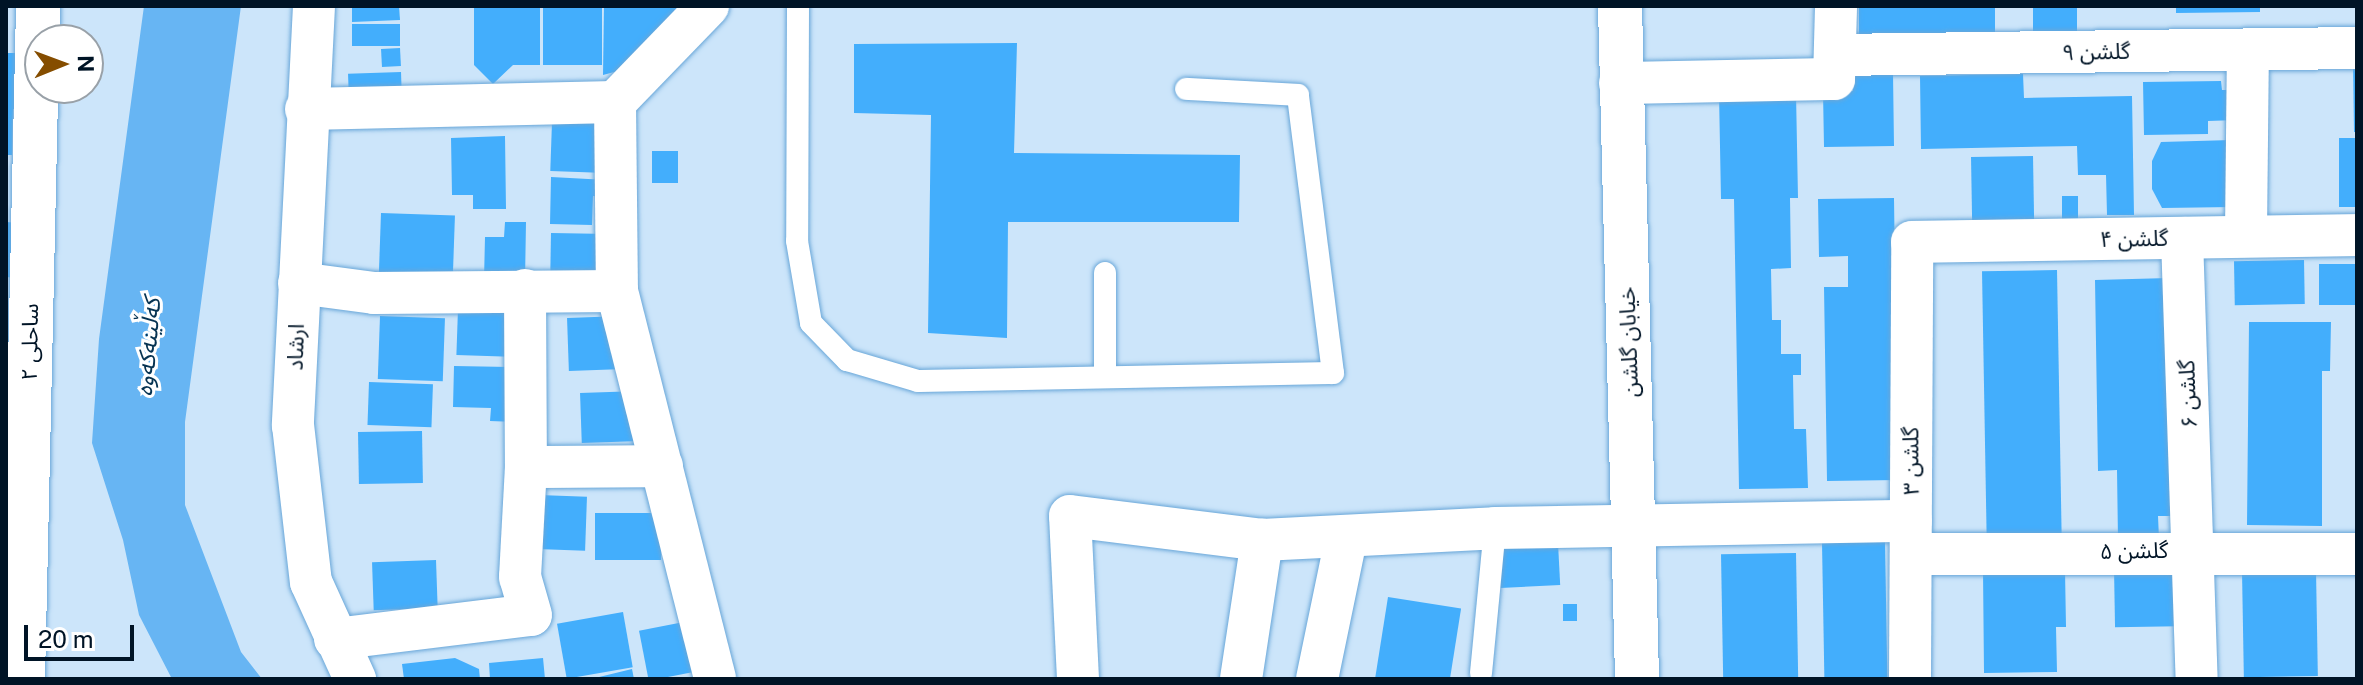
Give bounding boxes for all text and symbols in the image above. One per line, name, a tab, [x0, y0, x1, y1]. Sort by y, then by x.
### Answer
north arrow	[24, 24, 104, 104]
street label: گلشن ۹	[2062, 38, 2130, 66]
text: N	[73, 55, 99, 72]
street label: گلشن ۴	[2100, 225, 2168, 253]
street label: خیابان گلشن	[1614, 286, 1644, 398]
water label: کەڵینەکەوە	[129, 297, 167, 397]
street label: ساحلی ۲	[16, 303, 44, 381]
street label: ارشاد	[282, 323, 310, 371]
street label: گلشن ۶	[2174, 359, 2202, 429]
street label: گلشن ۳	[1898, 427, 1924, 495]
street label: گلشن ۵	[2100, 537, 2168, 565]
scale bar	[28, 609, 138, 659]
text: 20 m	[38, 625, 94, 653]

